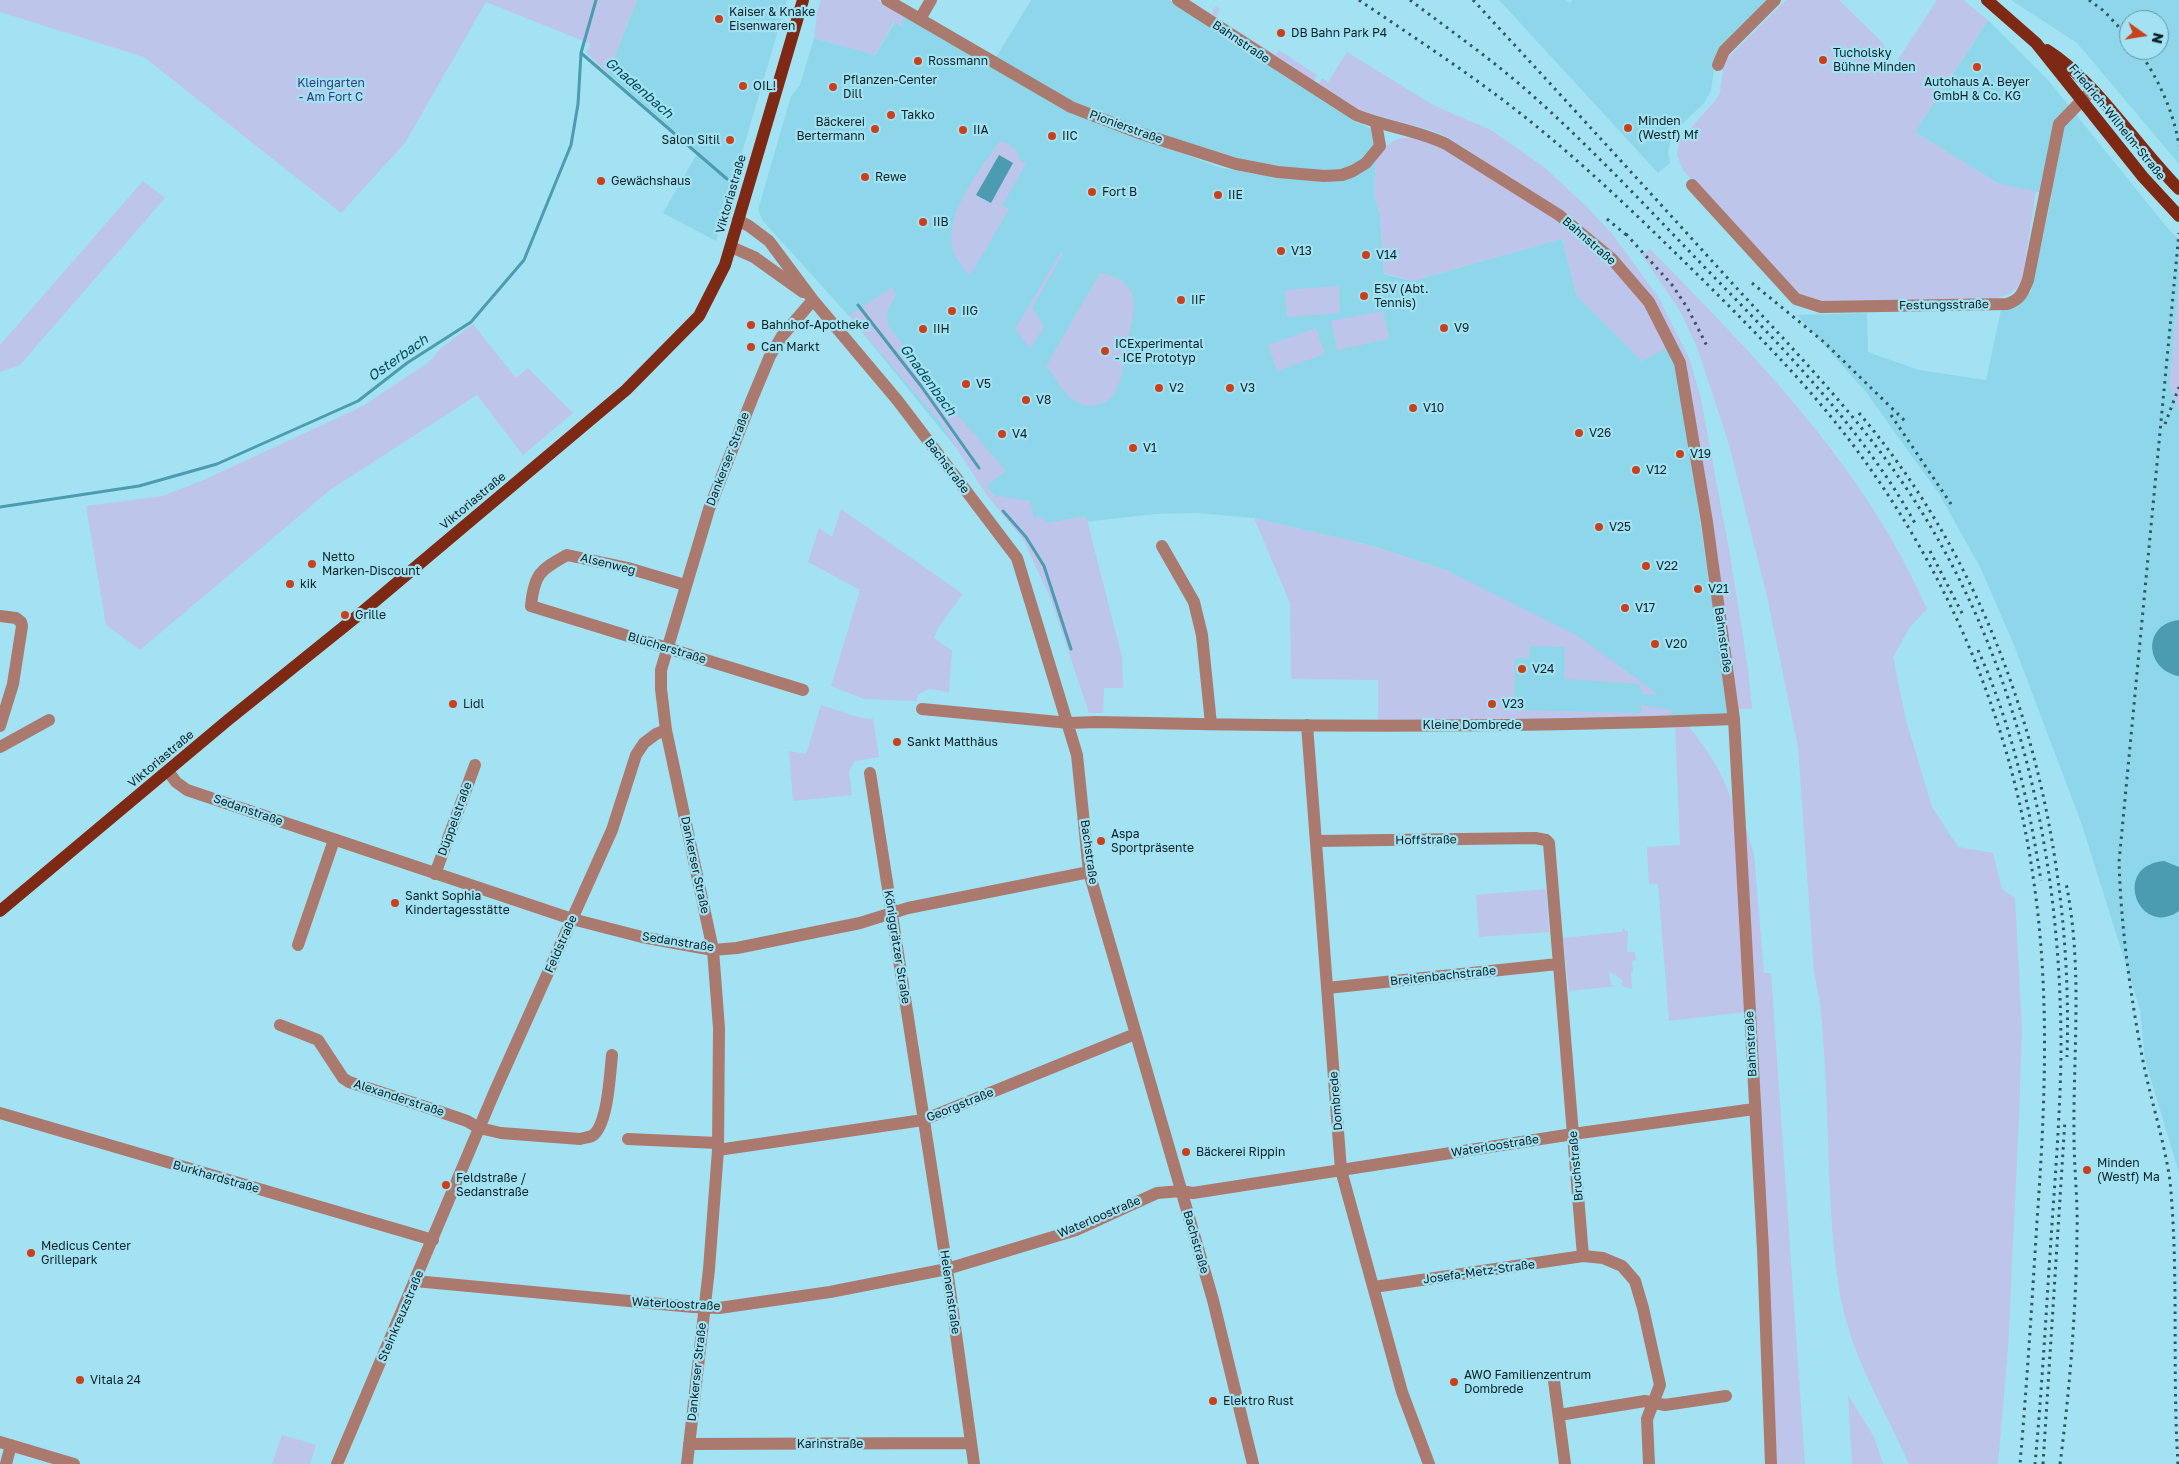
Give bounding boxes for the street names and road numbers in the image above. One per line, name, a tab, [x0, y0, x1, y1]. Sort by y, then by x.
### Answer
street label: Bahnstraße	[1210, 18, 1272, 66]
street label: Friedrich-Wilhelm-Straße	[2066, 61, 2168, 183]
street label: Pionierstraße	[1087, 107, 1165, 147]
street label: Viktoriastraße	[713, 153, 749, 235]
street label: Bahnstraße	[1559, 214, 1619, 268]
street label: Festungsstraße	[1899, 297, 1989, 313]
street label: Dankerser Straße	[703, 410, 753, 508]
street label: Bachstraße	[922, 436, 972, 496]
street label: Viktoriastraße	[437, 469, 509, 533]
street label: Alsenweg	[579, 550, 637, 578]
street label: Bahnstraße	[1711, 606, 1735, 674]
street label: Blücherstraße	[626, 629, 708, 667]
street label: Kleine Dombrede	[1423, 718, 1521, 732]
street label: Viktoriastraße	[125, 727, 197, 791]
street label: Düppelstraße	[435, 780, 475, 858]
street label: Sedanstraße	[211, 791, 285, 829]
street label: Dankerser Straße	[678, 815, 712, 915]
street label: Bachstraße	[1077, 819, 1101, 885]
street label: Hoffstraße	[1395, 832, 1457, 848]
street label: Königgrätzer Straße	[881, 889, 913, 1005]
street label: Feldstraße	[542, 913, 580, 975]
street label: Sedanstraße	[641, 929, 715, 955]
street label: Breitenbachstraße	[1389, 963, 1497, 989]
street label: Bahnstraße	[1742, 1011, 1760, 1077]
street label: Dombrede	[1326, 1071, 1346, 1131]
street label: Alexanderstraße	[352, 1077, 446, 1119]
street label: Georgstraße	[924, 1085, 996, 1125]
street label: Bruchstraße	[1566, 1130, 1586, 1202]
street label: Waterloostraße	[1450, 1132, 1540, 1160]
street label: Burkhardstraße	[171, 1158, 261, 1196]
street label: Waterloostraße	[1055, 1193, 1143, 1241]
street label: Bachstraße	[1180, 1209, 1212, 1275]
street label: Helenenstraße	[937, 1249, 963, 1335]
street label: Josefa-Metz-Straße	[1422, 1257, 1536, 1287]
street label: Steinkreuzstraße	[375, 1268, 427, 1364]
street label: Waterloostraße	[631, 1294, 721, 1314]
street label: Dankerser Straße	[685, 1322, 709, 1422]
street label: Karinstraße	[797, 1437, 863, 1451]

